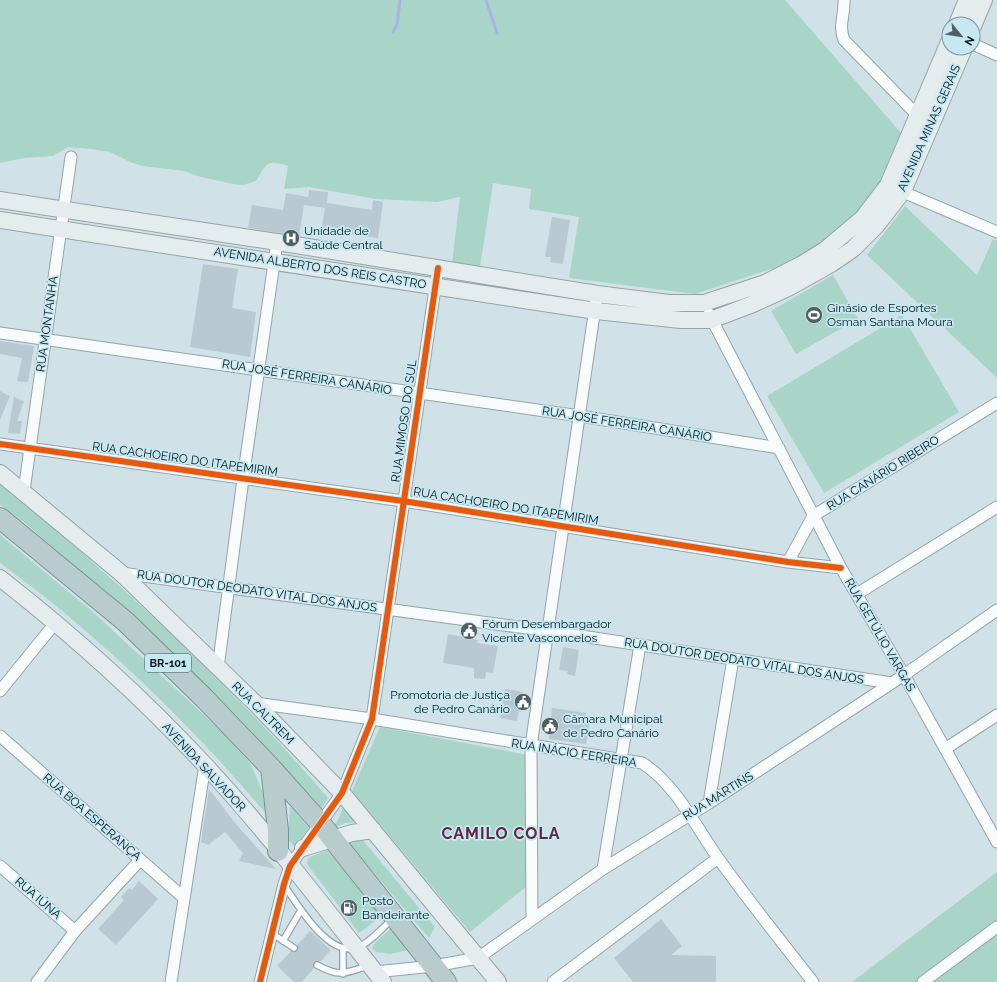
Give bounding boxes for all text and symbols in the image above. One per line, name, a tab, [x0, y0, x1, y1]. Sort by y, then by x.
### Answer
north arrow	[941, 16, 981, 56]
text: N	[961, 34, 977, 48]
street label: AVENIDA MINAS GERAIS	[895, 62, 963, 194]
place label: Unidade de Saúde Central	[304, 224, 383, 252]
hospital icon: Unidade de Saúde Central	[281, 228, 301, 248]
street label: AVENIDA ALBERTO DOS REIS CASTRO	[213, 244, 427, 292]
street label: RUA MONTANHA	[33, 275, 61, 373]
place label: Ginásio de Esportes Osman Santana Moura	[827, 301, 953, 329]
sports icon: Ginásio de Esportes Osman Santana Moura	[804, 305, 824, 325]
street label: RUA JOSÉ FERREIRA CANÁRIO	[221, 357, 393, 397]
street label: RUA MIMOSO DO SUL	[388, 359, 420, 483]
street label: RUA JOSÉ FERREIRA CANÁRIO	[541, 404, 713, 444]
street label: RUA CANÁRIO RIBEIRO	[824, 433, 942, 513]
street label: RUA CACHOEIRO DO ITAPEMIRIM	[91, 439, 279, 479]
street label: RUA CACHOEIRO DO ITAPEMIRIM	[412, 484, 600, 528]
street label: RUA DOUTOR DEODATO VITAL DOS ANJOS	[136, 567, 378, 615]
street label: RUA GETÚLIO VARGAS	[842, 576, 918, 694]
place label: Fórum Desembargador Vicente Vasconcelos	[482, 617, 612, 645]
public building icon: Fórum Desembargador Vicente Vasconcelos	[459, 621, 479, 641]
street label: RUA DOUTOR DEODATO VITAL DOS ANJOS	[623, 635, 865, 687]
road number: BR-101	[145, 654, 191, 672]
street label: RUA CALTREM	[229, 679, 297, 747]
place label: Promotoria de Justiça de Pedro Canário	[390, 688, 510, 716]
public building icon: Promotoria de Justiça de Pedro Canário	[513, 692, 533, 712]
place label: Câmara Municipal de Pedro Canário	[563, 712, 664, 740]
public building icon: Câmara Municipal de Pedro Canário	[540, 716, 560, 736]
street label: AVENIDA SALVADOR	[159, 720, 249, 814]
street label: RUA INÁCIO FERREIRA	[510, 736, 638, 770]
street label: RUA MARTINS	[680, 769, 756, 823]
street label: RUA BOA ESPERANÇA	[40, 771, 144, 863]
district label: CAMILO COLA	[441, 824, 561, 843]
street label: RUA IÚNA	[12, 874, 64, 922]
place label: Posto Bandeirante	[362, 894, 429, 922]
fuel station icon: Posto Bandeirante	[339, 898, 359, 918]

